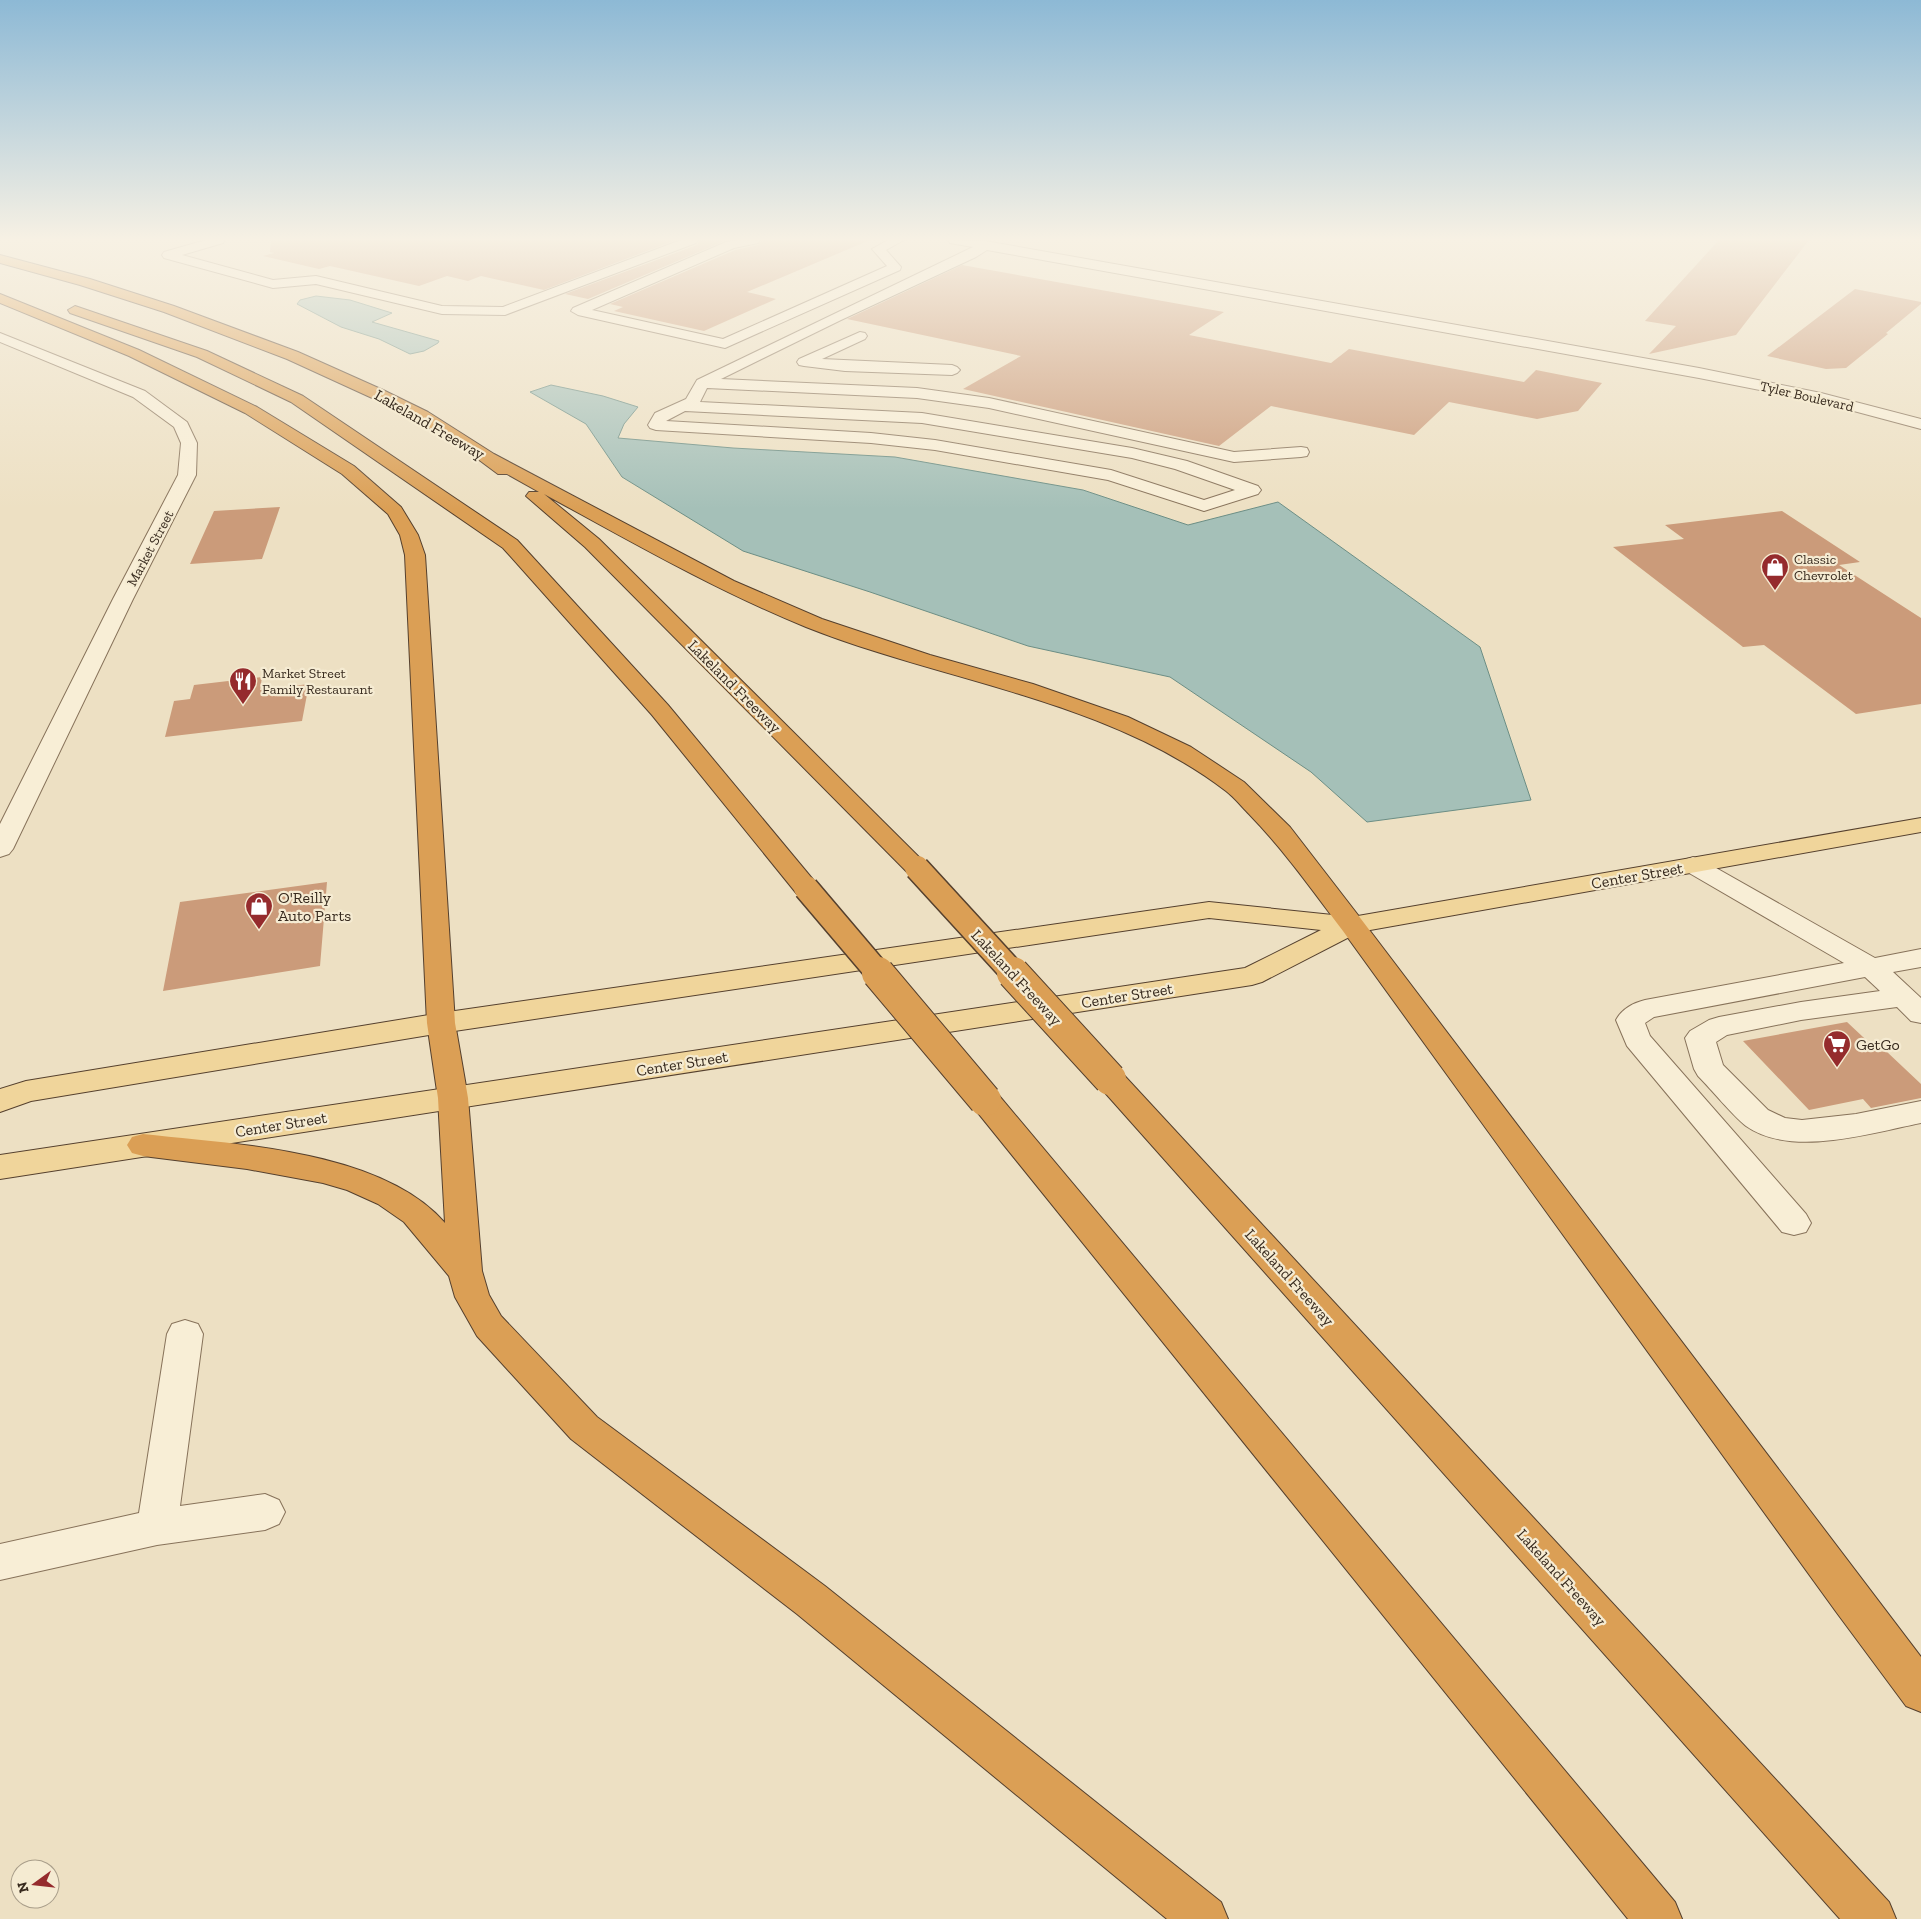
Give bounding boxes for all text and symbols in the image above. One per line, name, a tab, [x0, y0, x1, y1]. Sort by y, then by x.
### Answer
street label: Tyler Boulevard	[1758, 377, 1856, 416]
street label: Lakeland Freeway	[371, 385, 489, 464]
street label: Market Street	[123, 507, 178, 589]
place label: Classic Chevrolet	[1794, 551, 1854, 584]
shop icon: Classic Chevrolet	[1760, 552, 1790, 591]
street label: Lakeland Freeway	[684, 636, 786, 737]
place label: Market Street Family Restaurant	[262, 665, 374, 698]
restaurant icon: Market Street Family Restaurant	[228, 666, 258, 705]
street label: Center Street	[1590, 858, 1684, 893]
place label: O'Reilly Auto Parts	[278, 888, 351, 925]
shop icon: O'Reilly Auto Parts	[244, 891, 274, 930]
street label: Lakeland Freeway	[967, 926, 1066, 1030]
street label: Center Street	[1080, 979, 1174, 1012]
supermarket icon: GetGo	[1822, 1029, 1852, 1068]
place label: GetGo	[1856, 1035, 1900, 1054]
street label: Center Street	[635, 1047, 729, 1080]
street label: Center Street	[234, 1108, 328, 1141]
street label: Lakeland Freeway	[1241, 1225, 1339, 1330]
street label: Lakeland Freeway	[1513, 1525, 1611, 1630]
north arrow	[10, 1859, 60, 1909]
text: N	[13, 1880, 33, 1895]

